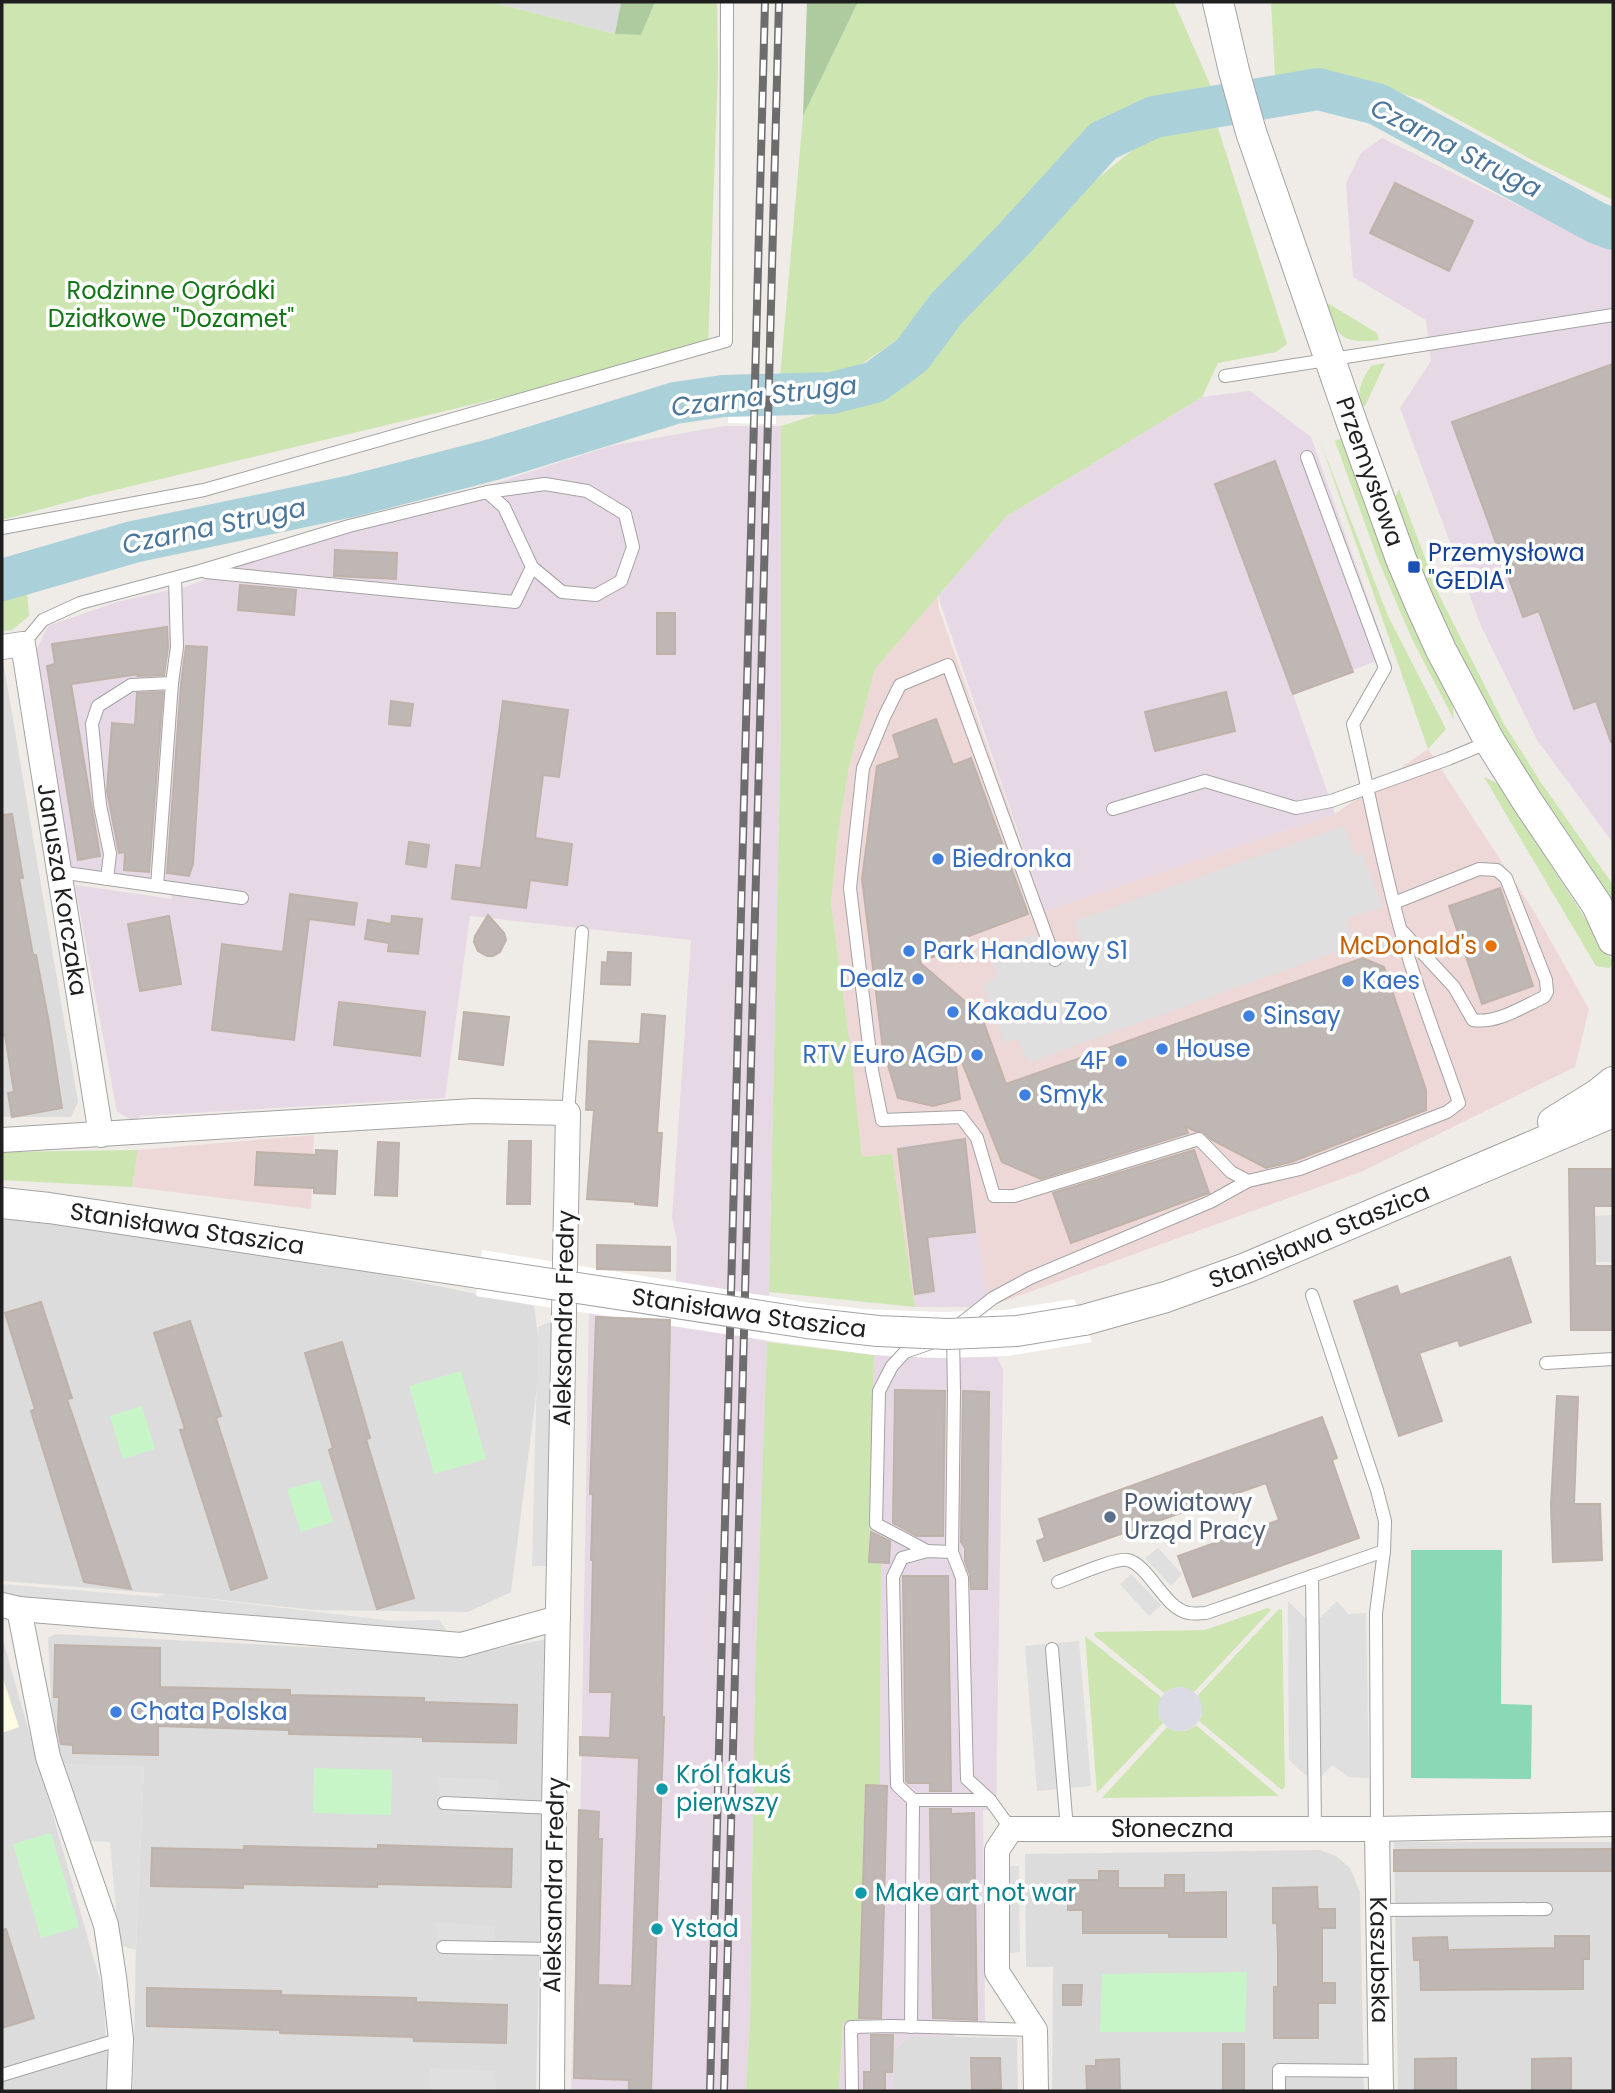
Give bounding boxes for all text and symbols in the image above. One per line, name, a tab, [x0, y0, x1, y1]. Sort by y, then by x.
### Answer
water label: Czarna Struga	[1364, 89, 1548, 207]
park label: Rodzinne Ogródki Działkowe "Dozamet"	[48, 274, 294, 335]
water label: Czarna Struga	[669, 367, 859, 425]
street label: Przemysłowa	[1328, 392, 1412, 551]
water label: Czarna Struga	[119, 489, 309, 563]
place label: Przemysłowa "GEDIA"	[1428, 536, 1585, 597]
marker: Przemysłowa "GEDIA"	[1406, 559, 1422, 575]
street label: Janusza Korczaka	[29, 781, 96, 998]
place label: Biedronka	[952, 842, 1072, 875]
marker: Biedronka	[930, 851, 946, 867]
place label: McDonald's	[1339, 929, 1477, 962]
place label: Park Handlowy S1	[923, 934, 1128, 967]
marker: McDonald's	[1483, 938, 1499, 954]
marker: Park Handlowy S1	[901, 943, 917, 959]
place label: Dealz	[839, 962, 904, 995]
place label: Kaes	[1362, 964, 1420, 997]
marker: Dealz	[910, 971, 926, 987]
marker: Kaes	[1340, 973, 1356, 989]
place label: Kakadu Zoo	[967, 995, 1108, 1028]
place label: Sinsay	[1263, 999, 1341, 1032]
marker: Kakadu Zoo	[945, 1004, 961, 1020]
marker: Sinsay	[1241, 1008, 1257, 1024]
place label: House	[1176, 1032, 1251, 1065]
place label: RTV Euro AGD	[803, 1038, 963, 1071]
marker: House	[1154, 1041, 1170, 1057]
place label: 4F	[1080, 1044, 1107, 1077]
marker: RTV Euro AGD	[969, 1047, 985, 1063]
marker: 4F	[1113, 1053, 1129, 1069]
place label: Smyk	[1039, 1078, 1104, 1111]
marker: Smyk	[1017, 1087, 1033, 1103]
street label: Stanisława Staszica	[1204, 1175, 1435, 1296]
street label: Stanisława Staszica	[68, 1194, 307, 1262]
street label: Aleksandra Fredry	[545, 1209, 582, 1426]
street label: Stanisława Staszica	[629, 1279, 868, 1346]
place label: Powiatowy Urząd Pracy	[1124, 1486, 1267, 1547]
marker: Powiatowy Urząd Pracy	[1102, 1509, 1118, 1525]
place label: Chata Polska	[130, 1695, 288, 1728]
marker: Chata Polska	[108, 1704, 124, 1720]
place label: Król fakuś pierwszy	[676, 1758, 791, 1819]
street label: Aleksandra Fredry	[535, 1776, 572, 1993]
marker: Król fakuś pierwszy	[654, 1781, 670, 1797]
street label: Słoneczna	[1111, 1812, 1234, 1845]
place label: Make art not war	[875, 1876, 1077, 1909]
marker: Make art not war	[853, 1885, 869, 1901]
street label: Kaszubska	[1362, 1896, 1397, 2024]
place label: Ystad	[671, 1912, 739, 1945]
marker: Ystad	[649, 1921, 665, 1937]

